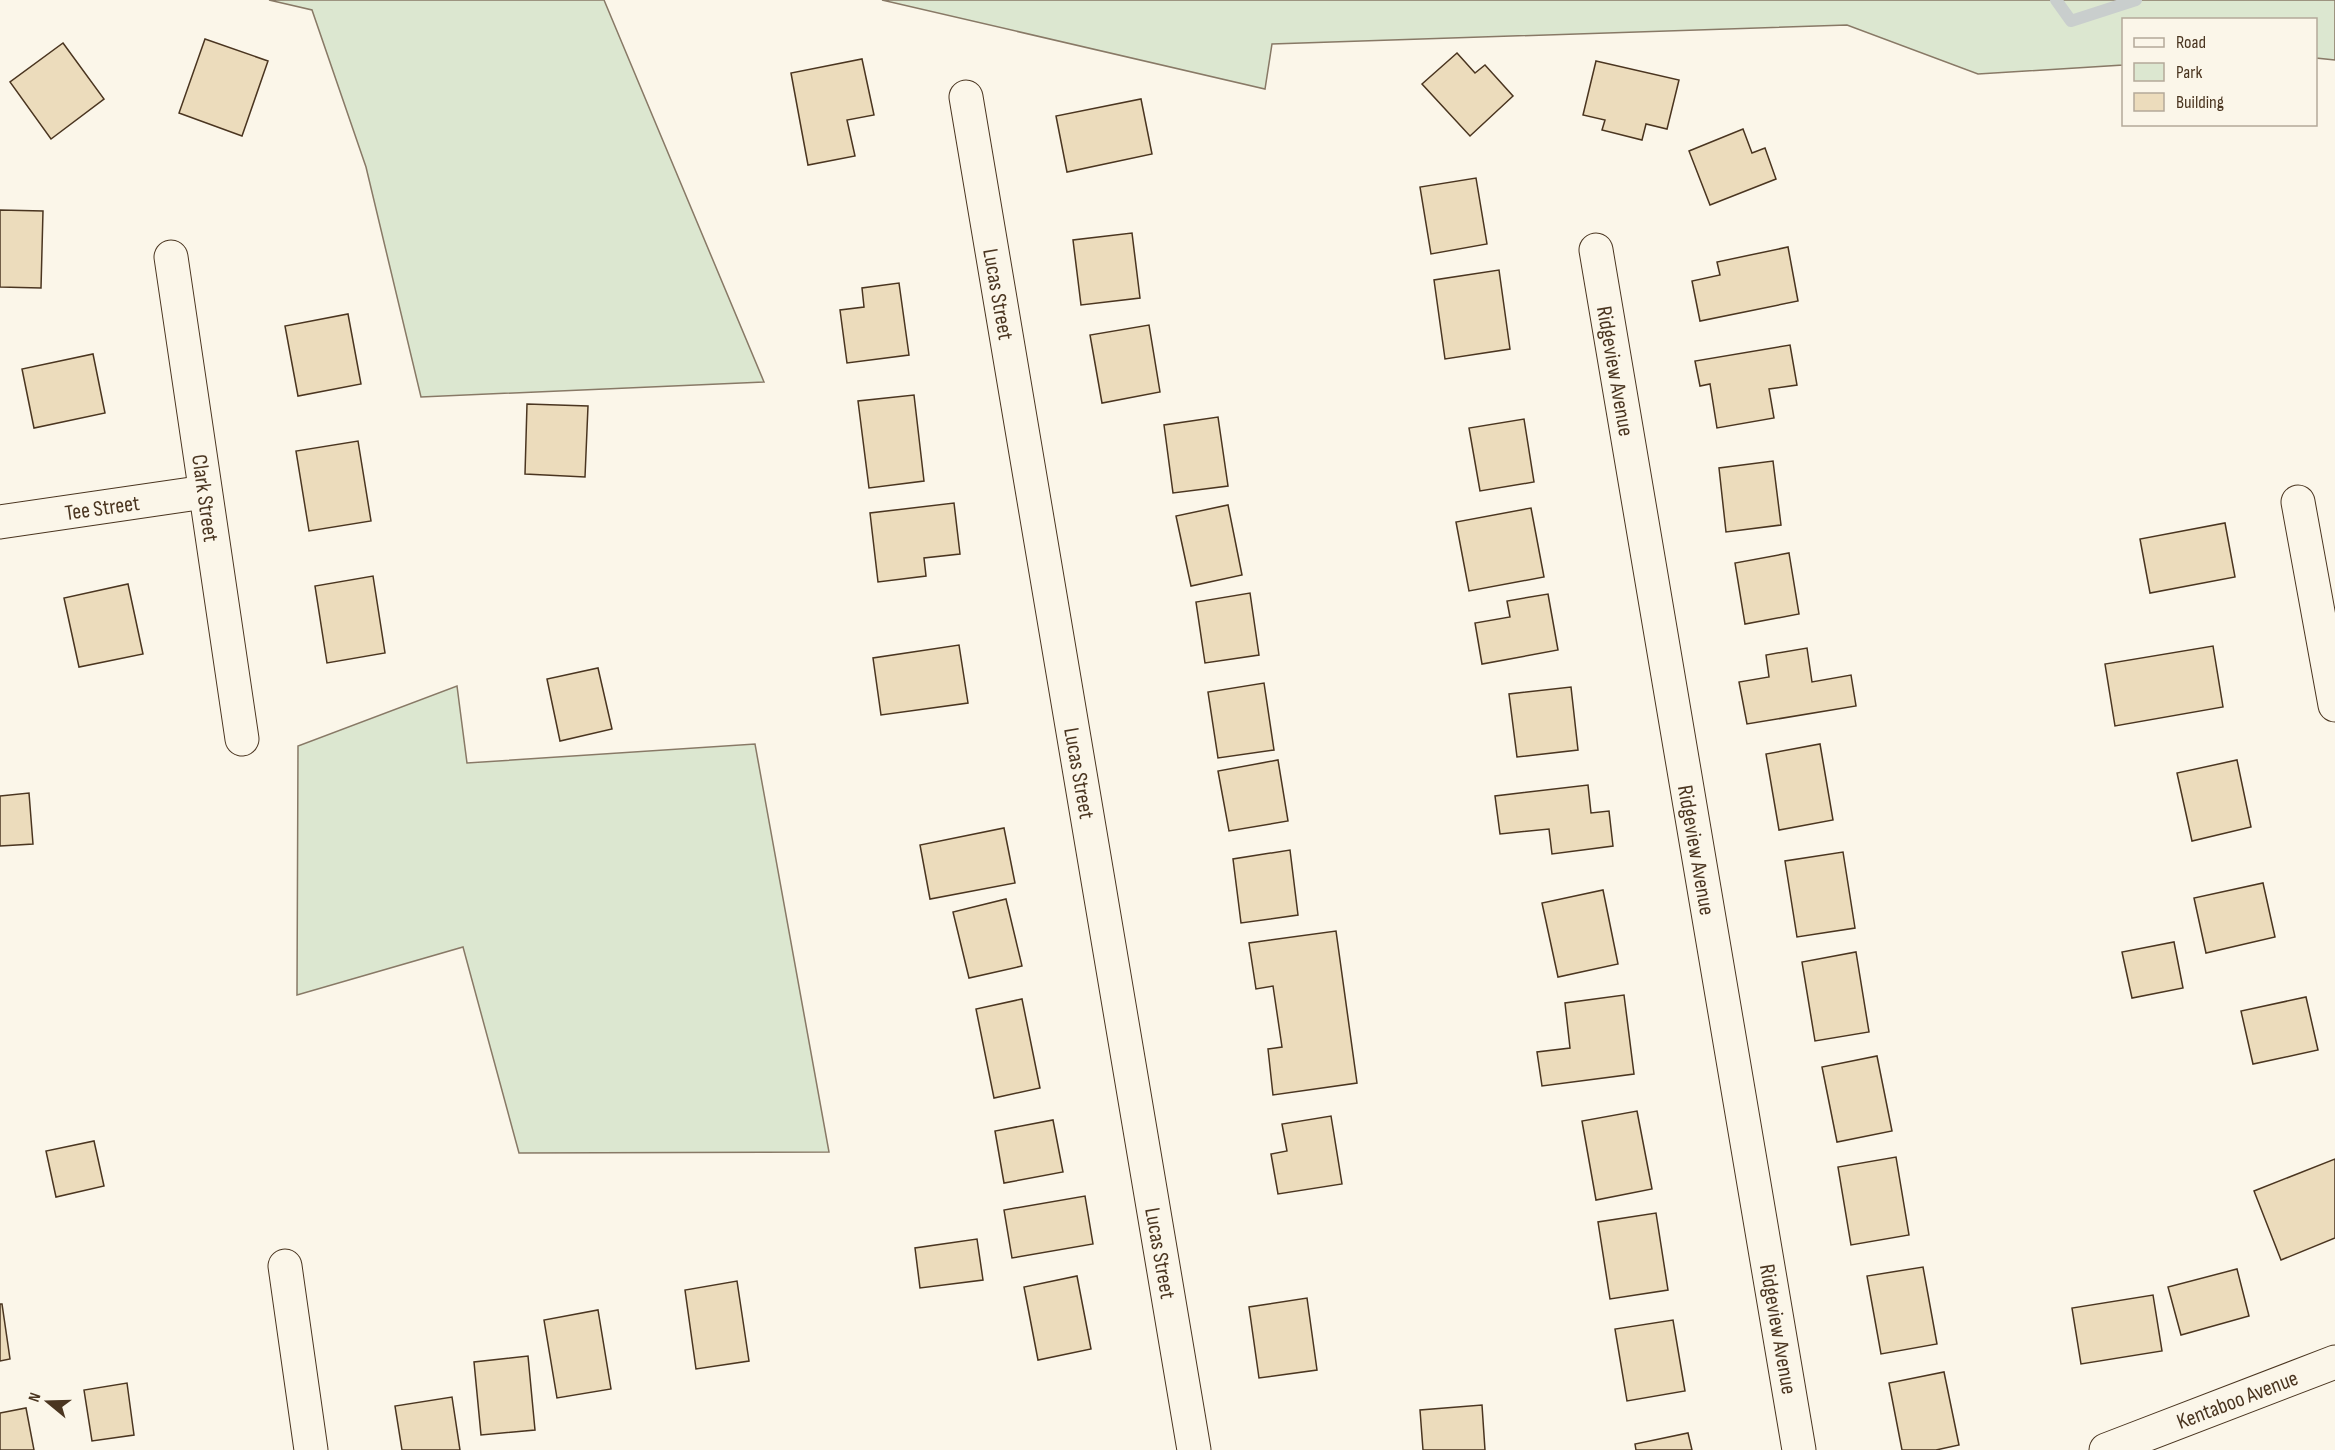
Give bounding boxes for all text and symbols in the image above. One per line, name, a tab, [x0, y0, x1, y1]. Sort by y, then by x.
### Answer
legend	[2122, 18, 2317, 126]
text: Road	[2176, 32, 2206, 53]
text: Park	[2176, 62, 2202, 83]
text: Building	[2176, 92, 2224, 113]
street label: Lucas Street	[976, 247, 1019, 342]
street label: Ridgeview Avenue	[1590, 304, 1639, 439]
street label: Clark Street	[185, 453, 224, 544]
street label: Tee Street	[63, 490, 142, 527]
street label: Lucas Street	[1057, 726, 1100, 821]
street label: Ridgeview Avenue	[1671, 783, 1720, 918]
street label: Lucas Street	[1138, 1206, 1181, 1301]
street label: Ridgeview Avenue	[1753, 1262, 1802, 1397]
street label: Kentaboo Avenue	[2173, 1365, 2302, 1436]
north arrow	[18, 1372, 78, 1432]
text: N	[25, 1390, 46, 1405]

